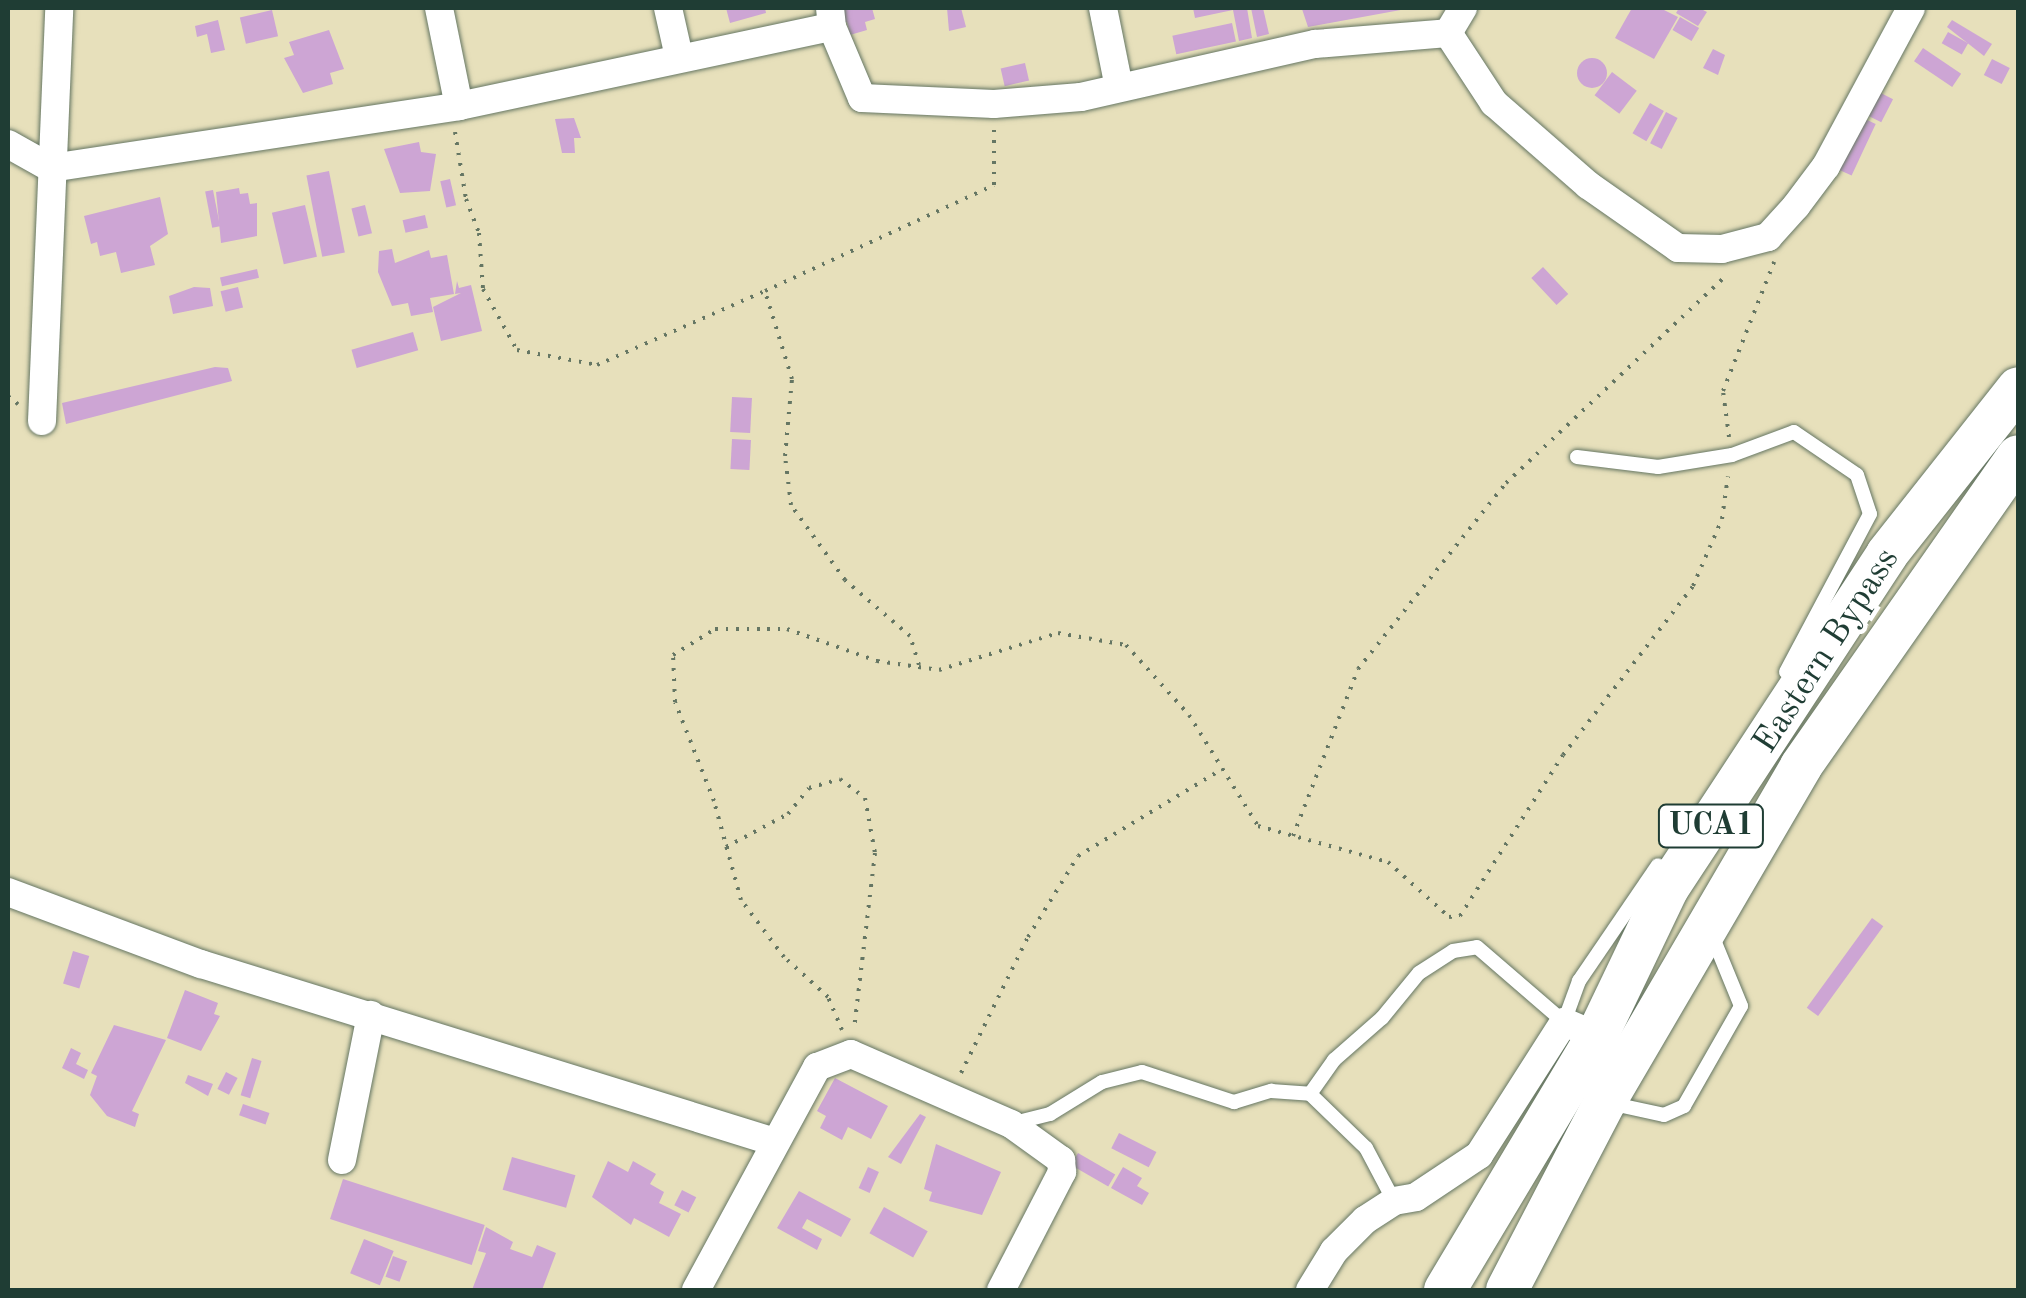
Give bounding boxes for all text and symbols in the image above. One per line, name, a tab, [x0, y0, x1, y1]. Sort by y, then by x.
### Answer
street label: Eastern Bypass	[1745, 540, 1909, 762]
road number: UCA1	[1656, 799, 1766, 853]

